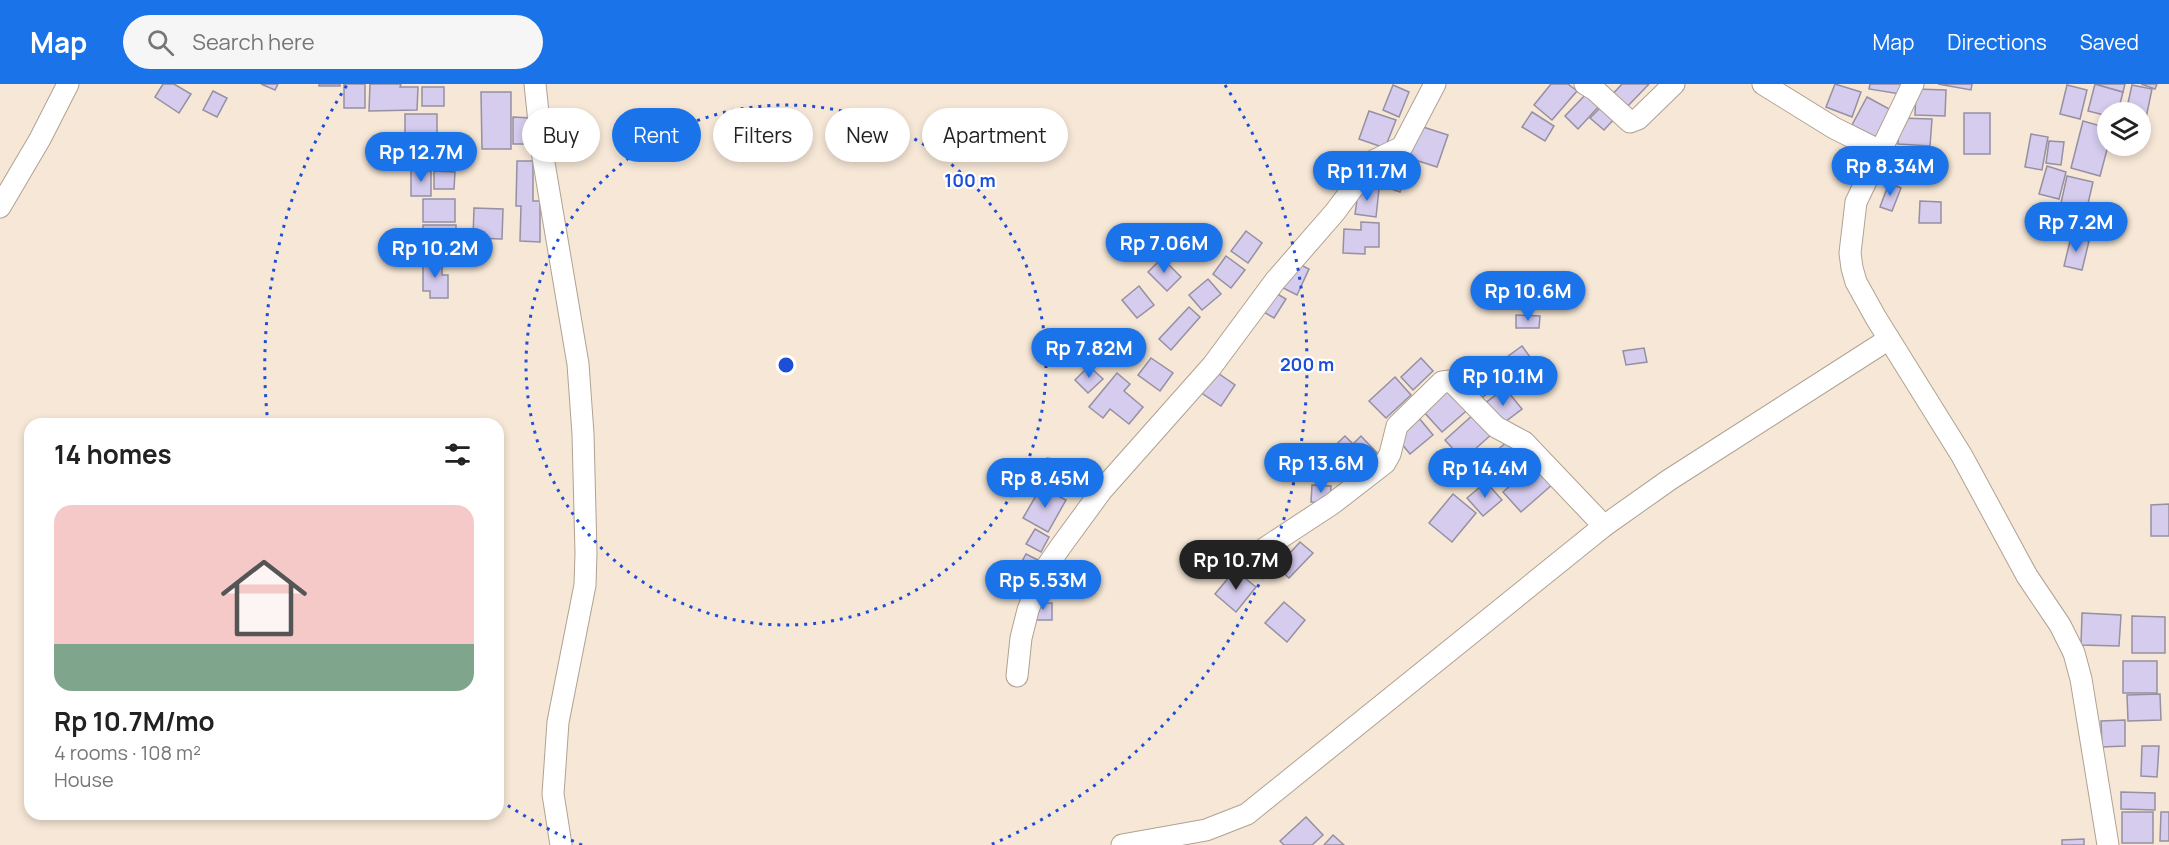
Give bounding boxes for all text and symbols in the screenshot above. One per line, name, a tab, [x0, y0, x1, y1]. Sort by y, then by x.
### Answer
search box	[123, 15, 543, 69]
text: Map	[30, 23, 87, 61]
icon: search	[144, 26, 177, 59]
text: Search here	[192, 27, 315, 57]
text: Map	[1873, 28, 1914, 56]
text: Directions	[1947, 28, 2047, 56]
text: Saved	[2080, 28, 2139, 56]
map controls	[2097, 102, 2151, 156]
button: layers	[2097, 102, 2151, 156]
chip: Buy	[522, 108, 600, 162]
chip: Rent	[612, 108, 701, 162]
chip: Filters	[713, 108, 813, 162]
chip: New	[825, 108, 910, 162]
chip: Apartment	[922, 108, 1068, 162]
pin: Rp 12.7M	[359, 132, 483, 183]
text: Rp 12.7M	[379, 138, 463, 165]
pin: Rp 8.34M	[1828, 146, 1952, 197]
pin: Rp 11.7M	[1305, 151, 1429, 202]
text: Rp 8.34M	[1846, 152, 1934, 179]
text: Rp 11.7M	[1327, 157, 1407, 184]
text: 100 m	[944, 168, 996, 192]
pin: Rp 7.2M	[2021, 202, 2131, 253]
text: Rp 7.2M	[2039, 208, 2113, 235]
pin: Rp 7.06M	[1102, 223, 1226, 274]
pin: Rp 10.2M	[373, 228, 497, 279]
text: Rp 7.06M	[1120, 229, 1208, 256]
text: Rp 10.2M	[392, 234, 478, 261]
pin: Rp 10.6M	[1466, 271, 1590, 322]
text: Rp 10.6M	[1484, 277, 1572, 304]
pin: Rp 7.82M	[1027, 328, 1151, 379]
text: Rp 7.82M	[1045, 334, 1133, 361]
text: 200 m	[1280, 352, 1334, 376]
centre of rings	[776, 355, 796, 375]
pin: Rp 10.1M	[1441, 356, 1565, 407]
text: Rp 10.1M	[1463, 362, 1543, 389]
text: 14 homes	[54, 436, 172, 472]
icon: filters	[441, 438, 474, 471]
pin: Rp 13.6M	[1259, 443, 1383, 494]
pin: Rp 14.4M	[1423, 448, 1547, 499]
text: Rp 13.6M	[1278, 449, 1364, 476]
text: Rp 14.4M	[1442, 454, 1528, 481]
pin: Rp 8.45M	[983, 458, 1107, 509]
text: Rp 8.45M	[1001, 464, 1089, 491]
pin: Rp 10.7M	[1174, 540, 1298, 591]
icon: home	[210, 544, 318, 652]
text: Rp 10.7M	[1193, 546, 1279, 573]
pin: Rp 5.53M	[981, 560, 1105, 611]
text: Rp 5.53M	[999, 566, 1087, 593]
text: Rp 10.7M/mo	[54, 703, 215, 739]
text: 4 rooms · 108 m²	[54, 739, 201, 766]
text: House	[54, 766, 114, 793]

